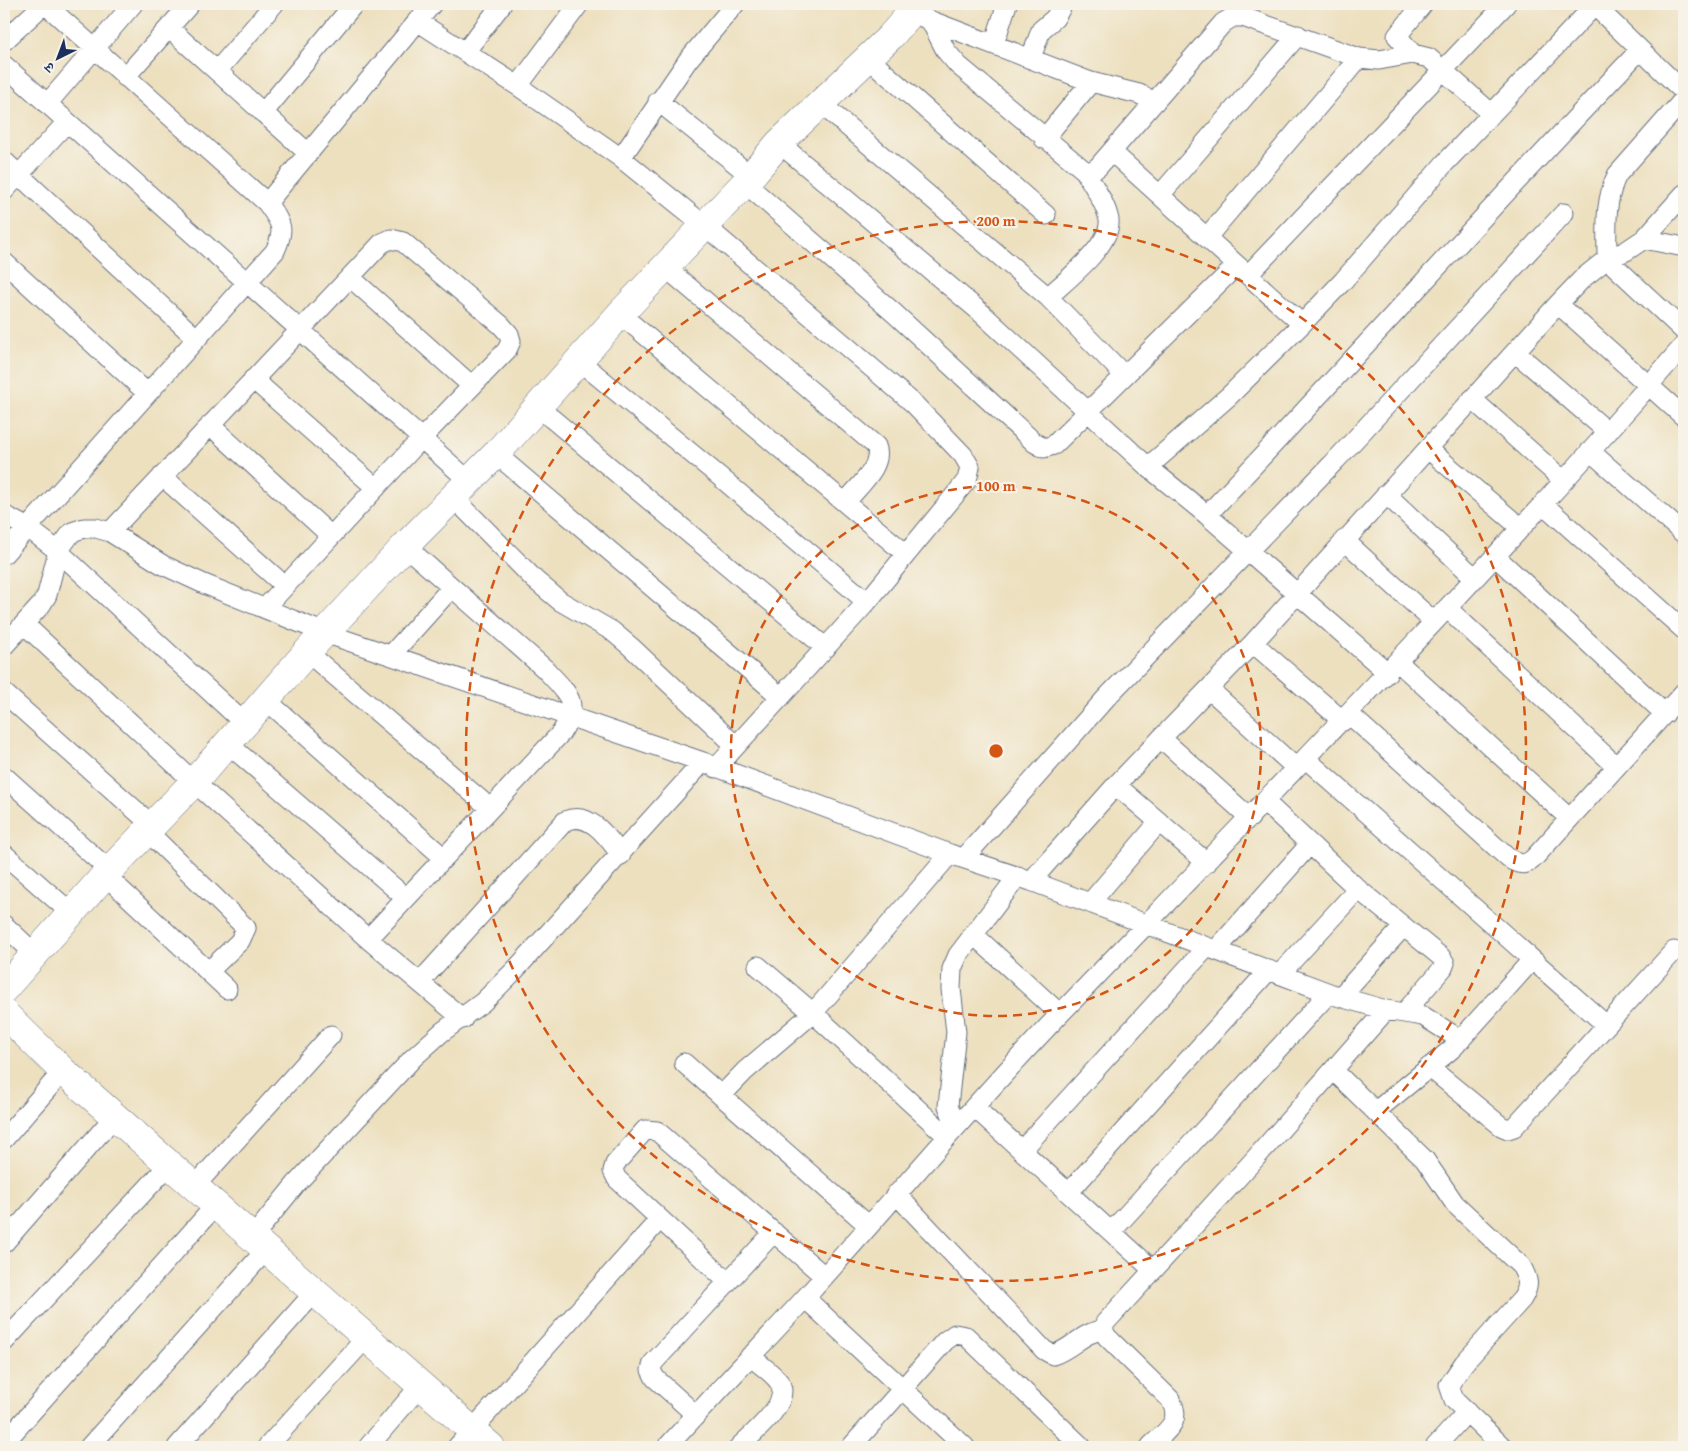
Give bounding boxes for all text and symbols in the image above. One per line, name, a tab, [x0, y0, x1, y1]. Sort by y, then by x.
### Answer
north arrow	[32, 32, 82, 82]
text: उ	[39, 57, 59, 78]
text: 200 m	[976, 210, 1016, 231]
text: 100 m	[976, 475, 1016, 496]
centre of rings	[987, 742, 1005, 760]

